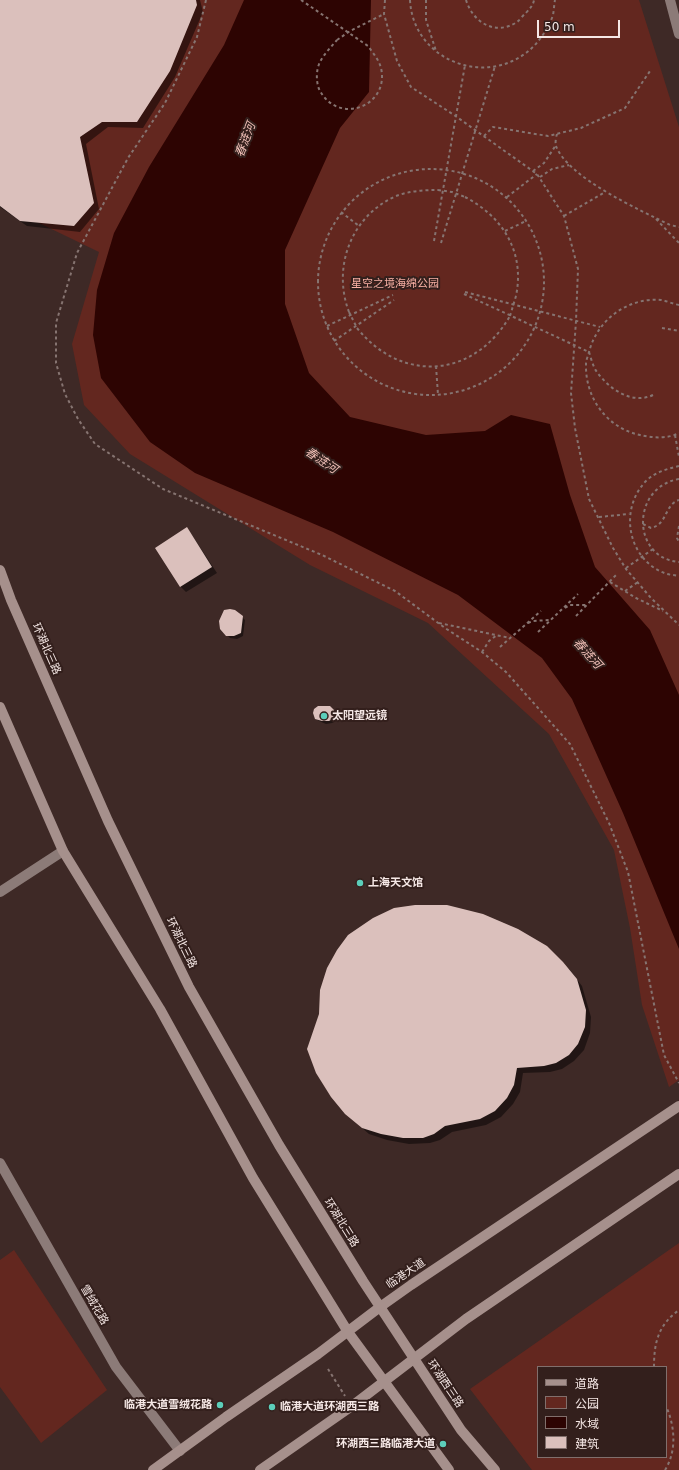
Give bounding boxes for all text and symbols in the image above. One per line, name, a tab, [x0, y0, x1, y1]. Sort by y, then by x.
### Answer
scale bar	[539, 12, 622, 38]
text: 50 m	[544, 20, 575, 34]
water label: 春涟河	[233, 121, 259, 159]
park label: 星空之境海绵公园	[351, 277, 439, 291]
water label: 春涟河	[302, 445, 340, 477]
street label: 环湖北三路	[29, 621, 63, 677]
water label: 春涟河	[570, 636, 604, 672]
place label: 太阳望远镜	[332, 709, 387, 723]
marker: 太阳望远镜	[319, 711, 329, 721]
place label: 上海天文馆	[368, 876, 423, 890]
marker: 上海天文馆	[355, 878, 365, 888]
street label: 环湖北三路	[163, 915, 199, 971]
street label: 环湖北三路	[321, 1196, 361, 1250]
street label: 临港大道	[384, 1256, 428, 1292]
street label: 雪绒花路	[77, 1283, 111, 1327]
street label: 环湖西三路	[424, 1358, 466, 1410]
legend	[537, 1366, 667, 1458]
text: 道路	[575, 1377, 599, 1391]
text: 公园	[575, 1397, 599, 1411]
place label: 临港大道雪绒花路	[124, 1398, 212, 1412]
marker: 临港大道雪绒花路	[215, 1400, 225, 1410]
place label: 临港大道环湖西三路	[280, 1400, 379, 1414]
marker: 临港大道环湖西三路	[267, 1402, 277, 1412]
text: 水域	[575, 1417, 599, 1431]
place label: 环湖西三路临港大道	[336, 1437, 435, 1451]
text: 建筑	[575, 1437, 599, 1451]
marker: 环湖西三路临港大道	[438, 1439, 448, 1449]

